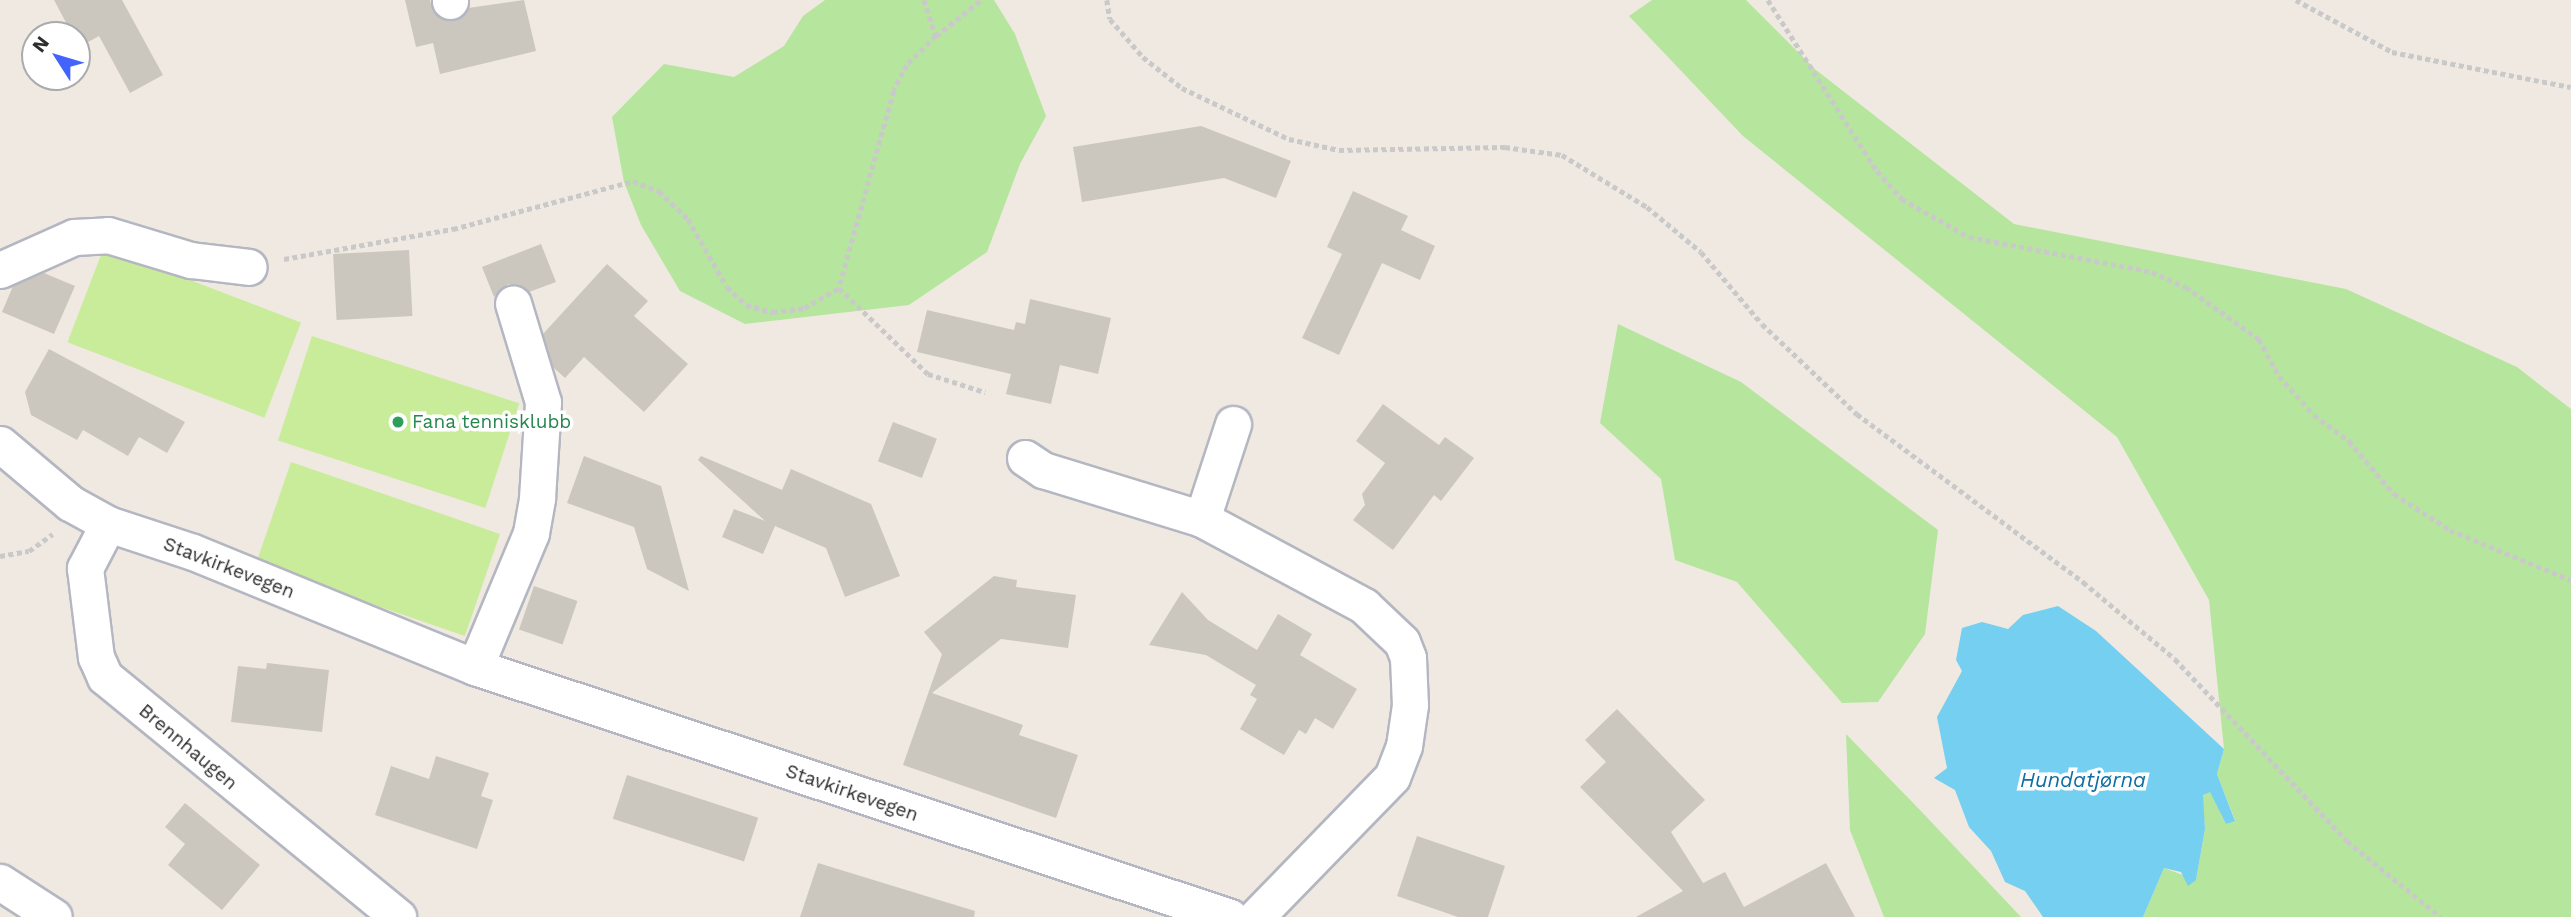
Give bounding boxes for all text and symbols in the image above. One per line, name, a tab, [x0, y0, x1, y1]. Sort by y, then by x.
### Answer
north arrow	[21, 21, 91, 91]
text: N	[27, 32, 54, 57]
place label: Fana tennisklubb	[412, 411, 572, 433]
marker: Fana tennisklubb	[390, 414, 406, 430]
street label: Stavkirkevegen	[160, 532, 298, 604]
street label: Brennhaugen	[134, 699, 242, 795]
street label: Stavkirkevegen	[783, 760, 921, 826]
water label: Hundatjørna	[2020, 767, 2146, 793]

